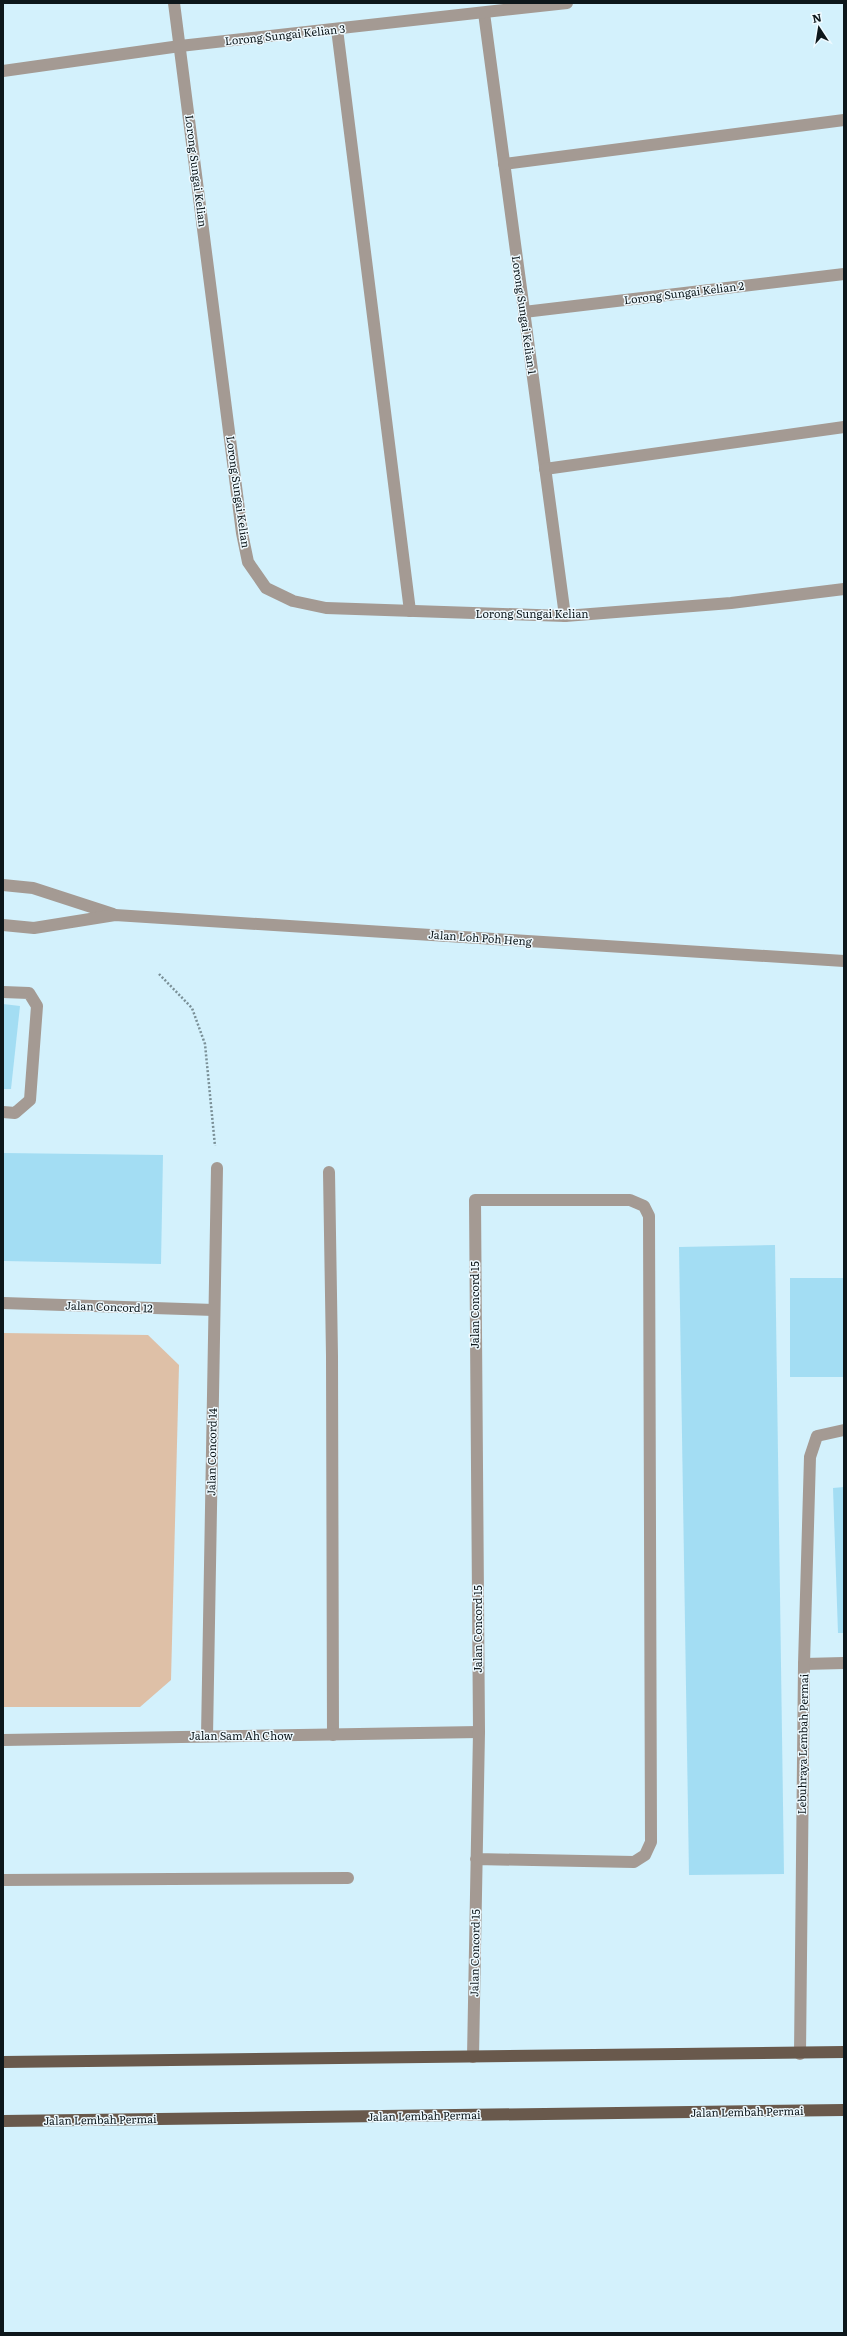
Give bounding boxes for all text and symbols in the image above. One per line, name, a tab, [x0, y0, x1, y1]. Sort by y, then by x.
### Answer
north arrow	[799, 8, 839, 48]
text: N	[811, 8, 823, 26]
street label: Lorong Sungai Kelian 3	[224, 20, 346, 48]
street label: Lorong Sungai Kelian	[182, 114, 212, 228]
street label: Lorong Sungai Kelian 1	[509, 254, 541, 376]
street label: Lorong Sungai Kelian 2	[623, 277, 745, 307]
street label: Lorong Sungai Kelian	[223, 435, 255, 549]
street label: Lorong Sungai Kelian	[475, 605, 589, 621]
street label: Jalan Loh Poh Heng	[428, 925, 533, 949]
street label: Jalan Concord 15	[466, 1261, 482, 1349]
street label: Jalan Concord 12	[65, 1296, 154, 1316]
street label: Jalan Concord 14	[202, 1408, 220, 1496]
street label: Jalan Concord 15	[469, 1585, 485, 1673]
street label: Lebuhraya Lembah Permai	[793, 1673, 811, 1814]
street label: Jalan Sam Ah Chow	[189, 1727, 293, 1743]
street label: Jalan Concord 15	[465, 1909, 483, 1997]
street label: Jalan Lembah Permai	[690, 2102, 804, 2120]
street label: Jalan Lembah Permai	[367, 2106, 481, 2124]
street label: Jalan Lembah Permai	[43, 2110, 157, 2128]

